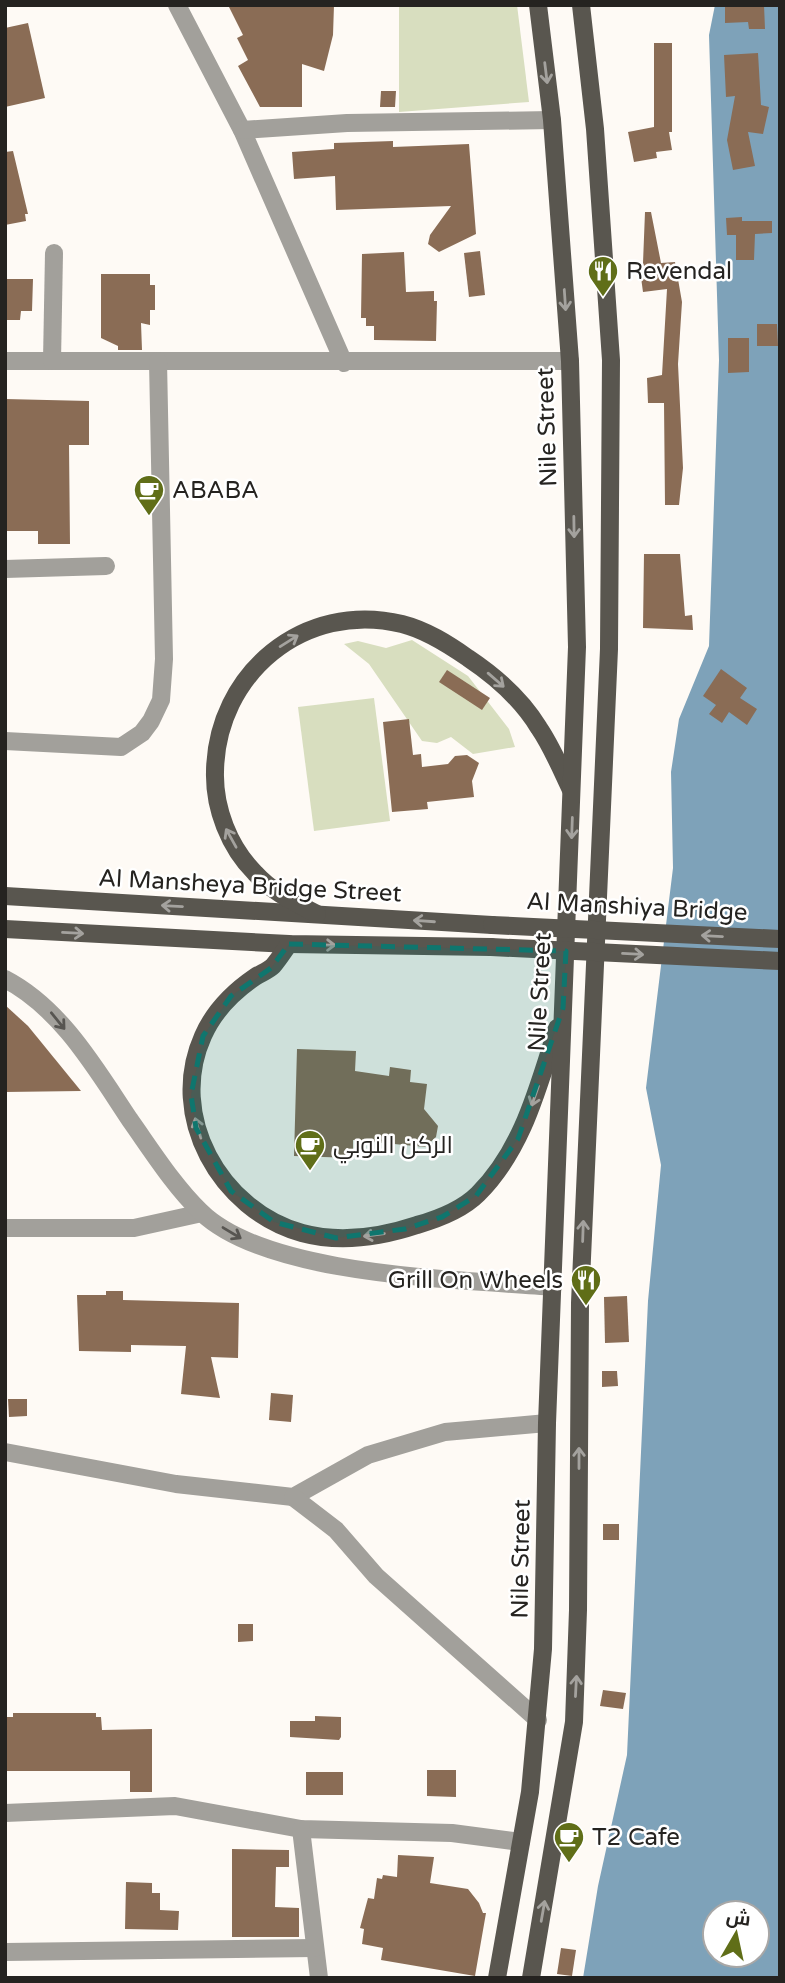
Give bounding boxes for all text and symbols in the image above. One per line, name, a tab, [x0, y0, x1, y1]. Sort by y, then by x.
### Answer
one-way arrow	[540, 61, 553, 84]
restaurant icon: Revendal	[586, 254, 620, 298]
place label: Revendal	[626, 257, 732, 286]
one-way arrow	[559, 288, 572, 310]
street label: Nile Street	[530, 367, 564, 487]
cafe icon: ABABA	[132, 473, 166, 517]
place label: ABABA	[172, 476, 259, 505]
one-way arrow	[567, 515, 580, 538]
one-way arrow	[278, 633, 298, 647]
one-way arrow	[486, 672, 504, 688]
one-way arrow	[565, 816, 578, 839]
one-way arrow	[224, 828, 237, 849]
street label: Al Mansheya Bridge Street	[98, 864, 402, 908]
street label: Al Manshiya Bridge	[526, 887, 748, 927]
one-way arrow	[161, 899, 184, 912]
one-way arrow	[413, 914, 436, 927]
one-way arrow	[62, 926, 85, 939]
one-way arrow	[700, 929, 723, 942]
street label: Nile Street	[522, 932, 558, 1052]
one-way arrow	[313, 938, 336, 952]
one-way arrow	[621, 948, 644, 961]
one-way arrow	[50, 1012, 65, 1030]
one-way arrow	[527, 1085, 540, 1107]
one-way arrow	[191, 1117, 204, 1140]
cafe icon: الركن النوبي	[293, 1128, 327, 1172]
place label: الركن النوبي	[333, 1131, 453, 1164]
one-way arrow	[577, 1219, 590, 1242]
one-way arrow	[222, 1226, 241, 1241]
one-way arrow	[363, 1228, 386, 1241]
restaurant icon: Grill On Wheels	[569, 1263, 603, 1307]
place label: Grill On Wheels	[388, 1266, 563, 1295]
one-way arrow	[572, 1447, 586, 1470]
street label: Nile Street	[505, 1499, 537, 1619]
one-way arrow	[569, 1674, 582, 1697]
cafe icon: T2 Cafe	[552, 1820, 586, 1864]
place label: T2 Cafe	[592, 1823, 680, 1852]
north arrow	[701, 1899, 771, 1969]
one-way arrow	[537, 1900, 550, 1922]
text: ش	[725, 1905, 752, 1931]

